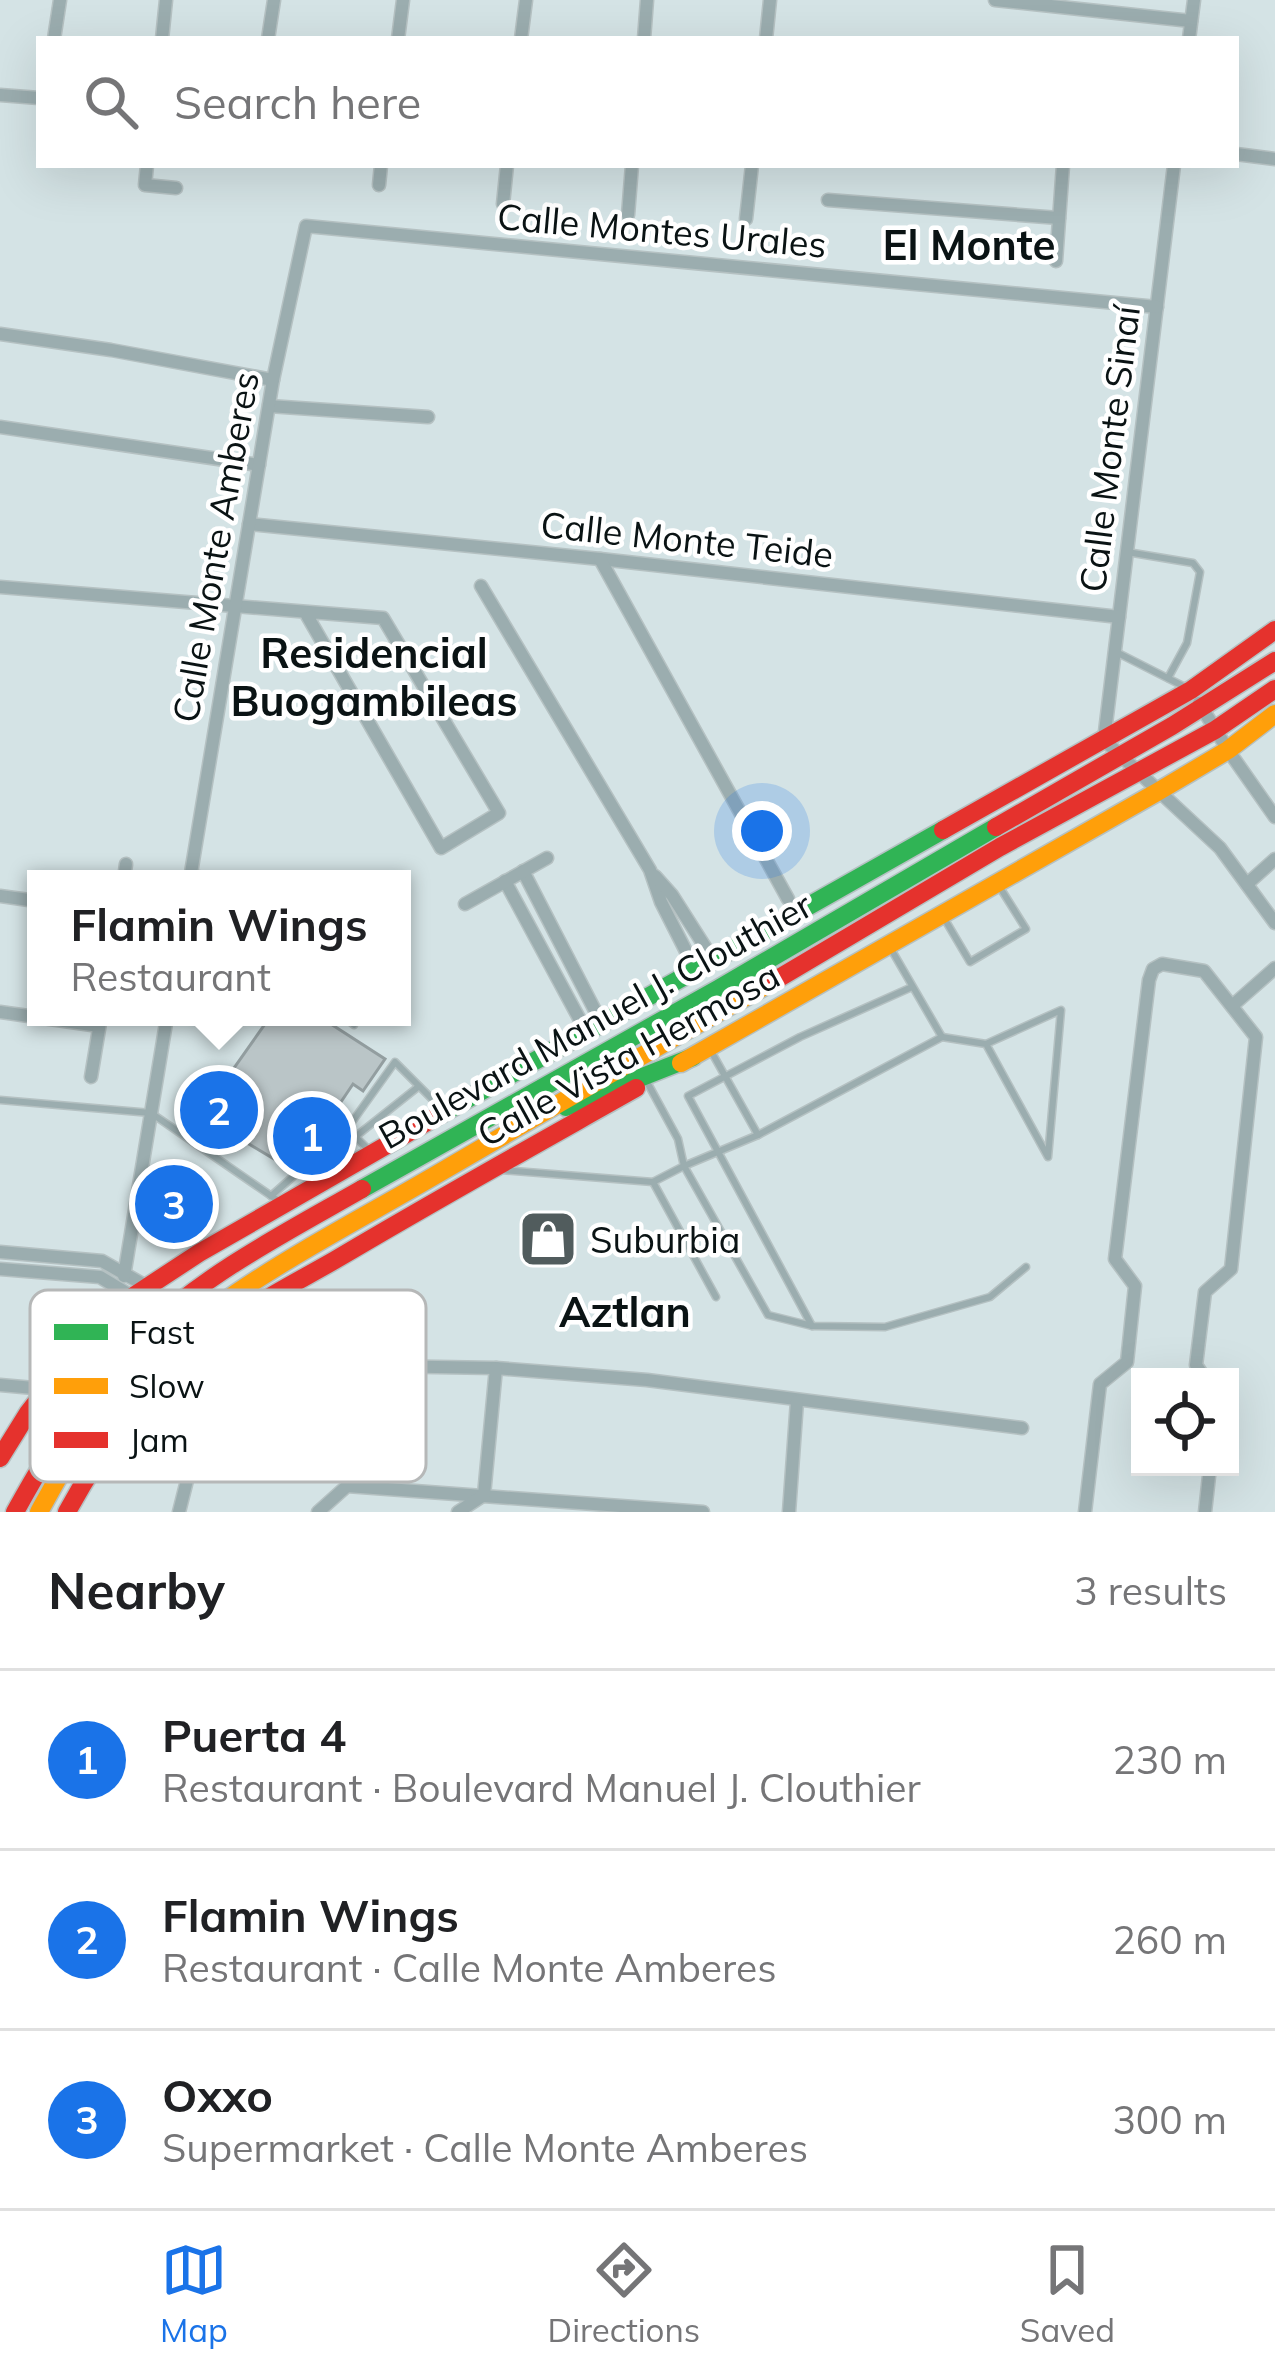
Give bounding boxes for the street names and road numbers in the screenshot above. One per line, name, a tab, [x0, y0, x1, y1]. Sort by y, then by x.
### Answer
street label: Calle Montes Urales	[496, 193, 828, 267]
street label: Calle Monte Sinaí	[1069, 301, 1149, 595]
street label: Calle Monte Amberes	[162, 368, 268, 726]
street label: Calle Monte Teide	[538, 501, 836, 577]
street label: Boulevard Manuel J. Clouthier	[371, 882, 819, 1158]
street label: Calle Vista Hermosa	[469, 952, 787, 1156]

